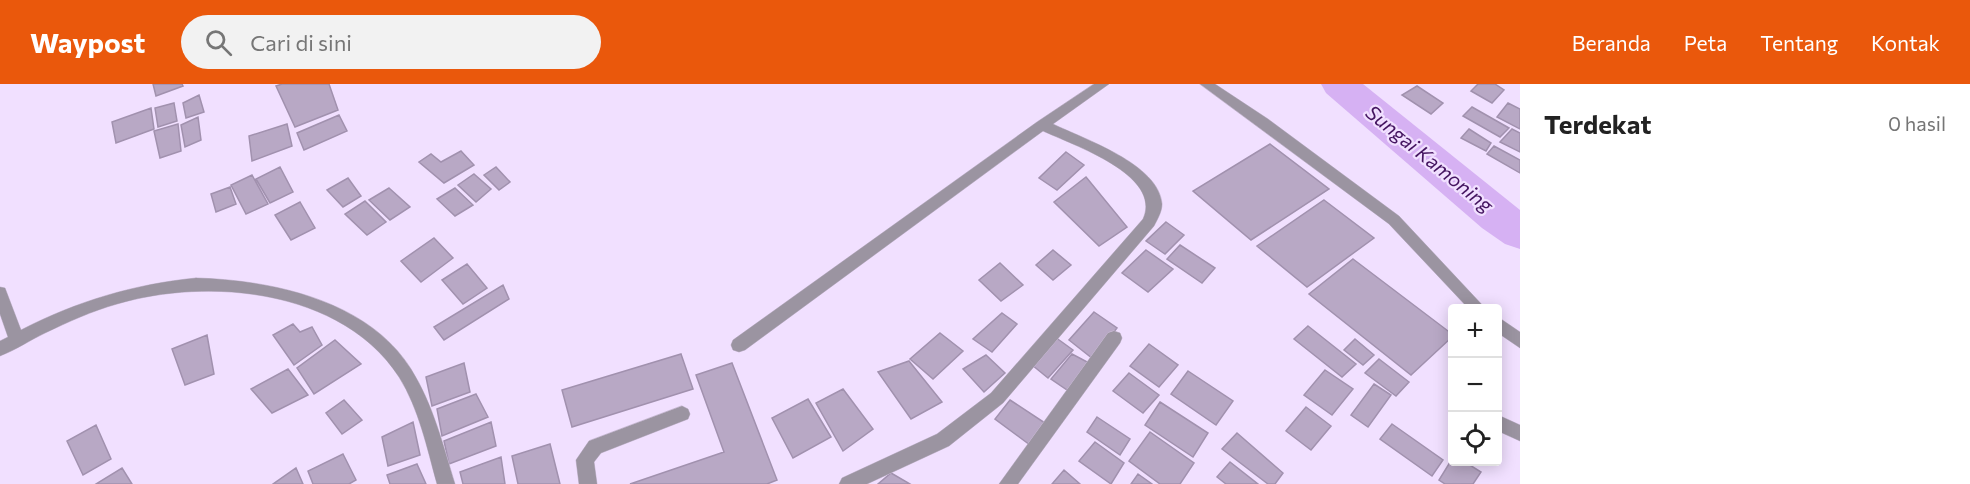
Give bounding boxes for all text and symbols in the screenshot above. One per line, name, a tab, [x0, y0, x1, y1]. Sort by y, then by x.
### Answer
search box	[181, 15, 601, 69]
text: Waypost	[30, 25, 145, 59]
icon: search	[202, 26, 235, 59]
text: Cari di sini	[250, 29, 352, 56]
text: Beranda	[1572, 30, 1651, 55]
text: Peta	[1684, 30, 1727, 55]
text: Tentang	[1760, 30, 1838, 55]
text: Kontak	[1871, 30, 1940, 55]
water label: Sungai Kamoning	[1362, 99, 1499, 217]
text: Terdekat	[1544, 108, 1651, 139]
text: 0 hasil	[1888, 111, 1946, 135]
map controls	[1448, 304, 1502, 466]
button: +	[1448, 304, 1502, 358]
button: −	[1448, 358, 1502, 412]
button: locate	[1448, 412, 1502, 466]

